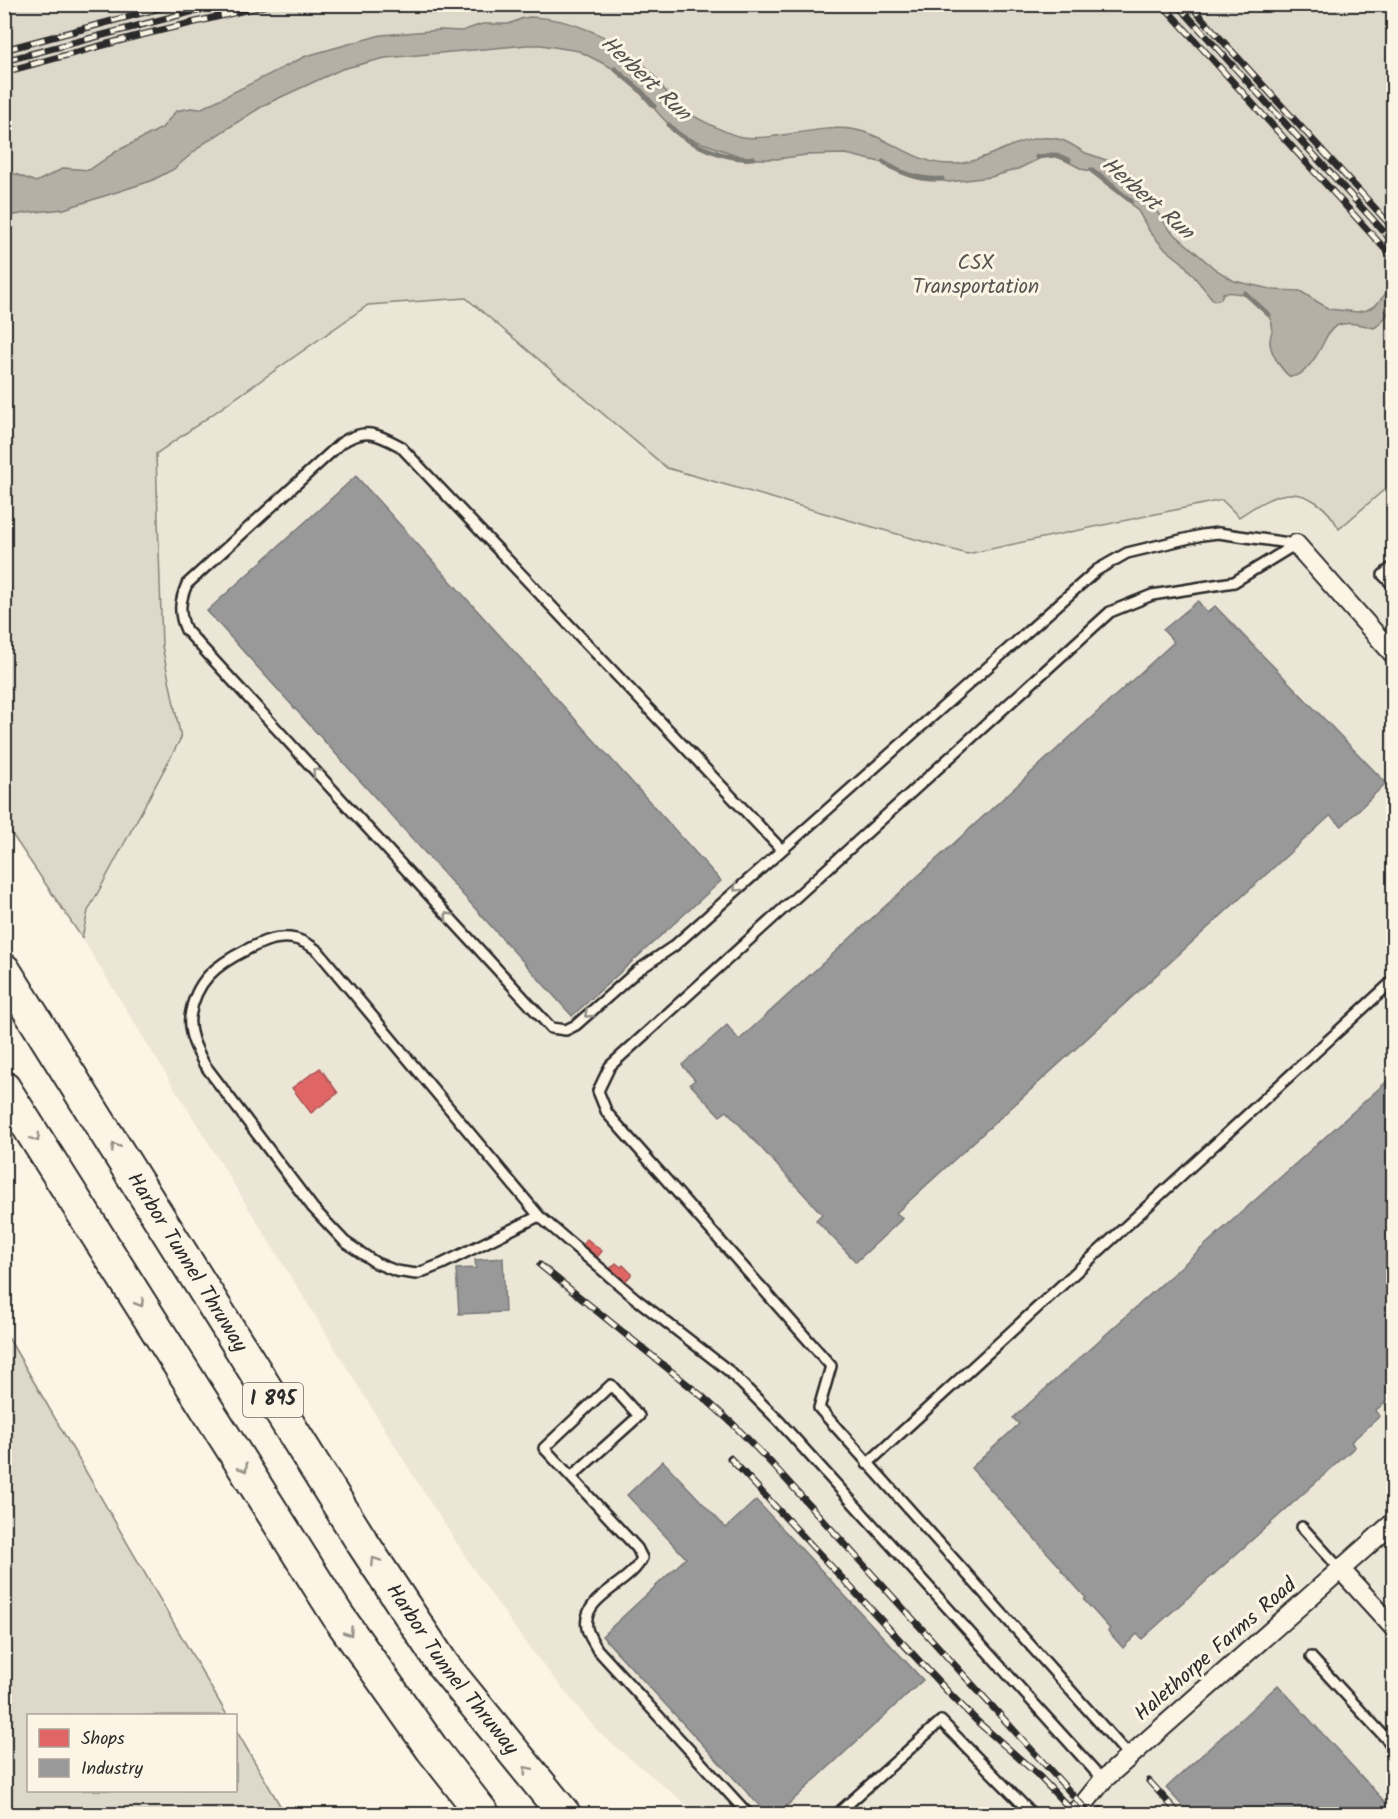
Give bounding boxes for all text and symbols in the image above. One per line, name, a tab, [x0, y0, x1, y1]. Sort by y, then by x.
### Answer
water label: Herbert Run	[592, 28, 700, 132]
water label: Herbert Run	[1093, 149, 1203, 251]
park label: CSX Transportation	[913, 247, 1039, 304]
one-way arrow	[312, 768, 323, 779]
one-way arrow	[733, 881, 744, 892]
one-way arrow	[444, 912, 455, 923]
one-way arrow	[584, 1007, 595, 1018]
one-way arrow	[28, 1132, 40, 1142]
one-way arrow	[111, 1143, 123, 1153]
street label: Harbor Tunnel Thruway	[118, 1166, 256, 1359]
one-way arrow	[132, 1297, 144, 1307]
road number: I 895	[243, 1383, 303, 1417]
one-way arrow	[236, 1462, 248, 1472]
one-way arrow	[371, 1557, 382, 1568]
street label: Halethorpe Farms Road	[1127, 1570, 1305, 1730]
street label: Harbor Tunnel Thruway	[377, 1577, 527, 1763]
one-way arrow	[341, 1626, 352, 1637]
legend	[27, 1714, 237, 1792]
text: Shops	[81, 1725, 125, 1754]
text: Industry	[81, 1755, 143, 1784]
one-way arrow	[523, 1766, 534, 1777]

